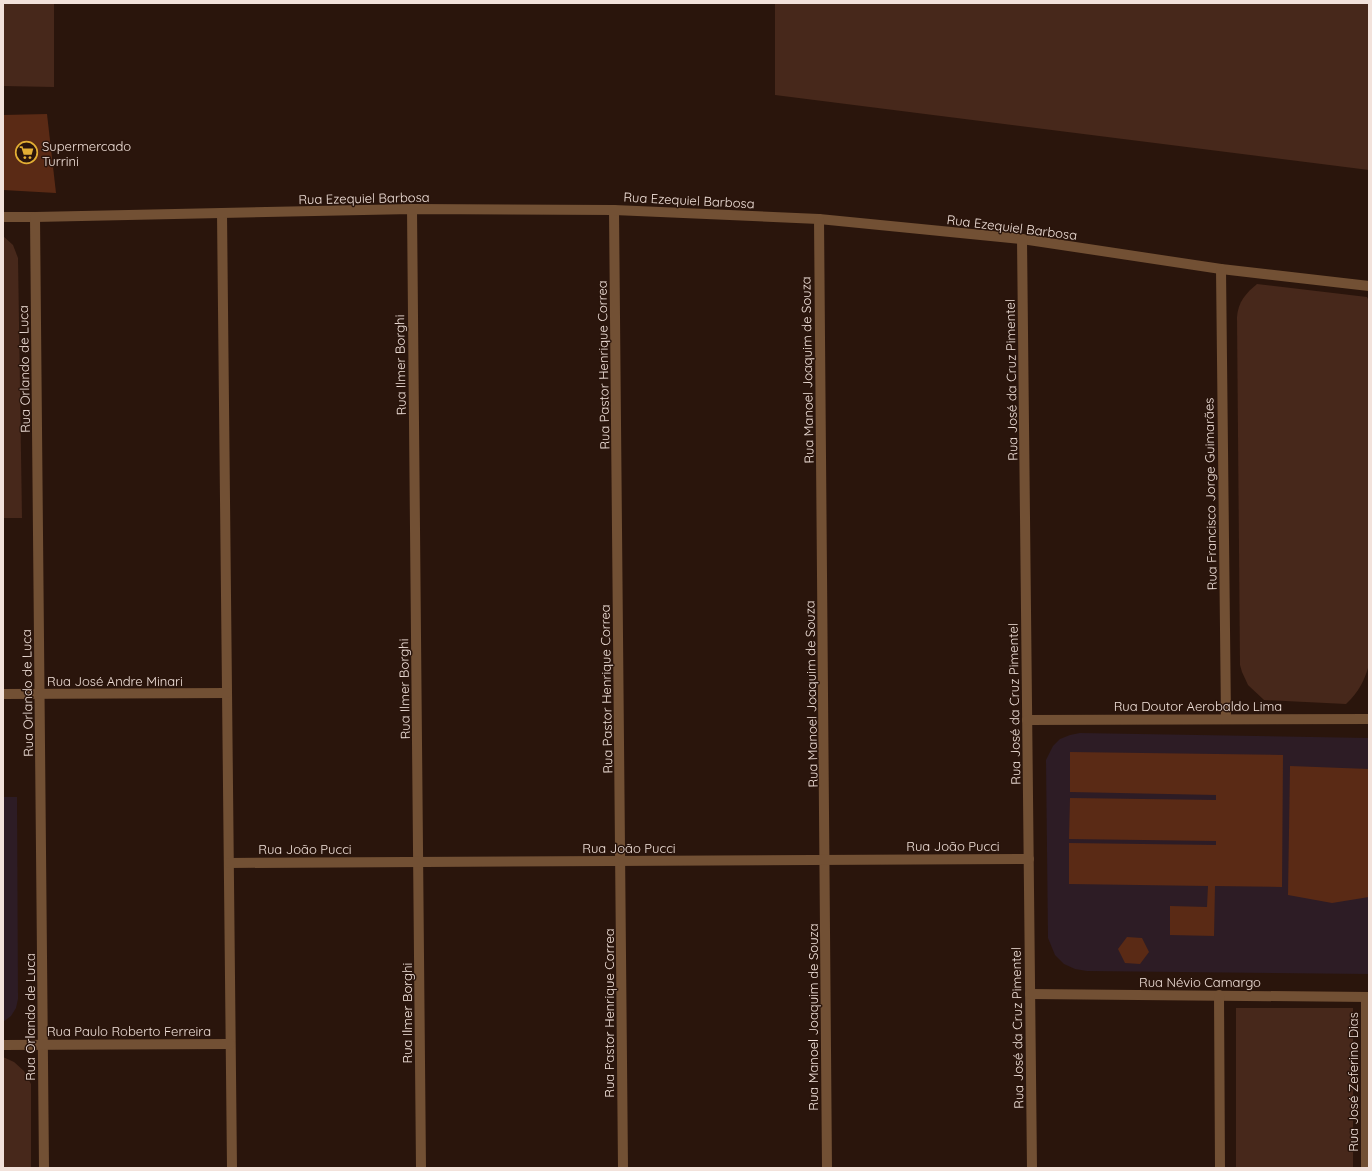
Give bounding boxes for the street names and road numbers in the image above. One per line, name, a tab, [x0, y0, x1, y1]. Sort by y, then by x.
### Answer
street label: Rua Ezequiel Barbosa	[298, 189, 430, 207]
street label: Rua Ezequiel Barbosa	[623, 189, 755, 211]
street label: Rua Ezequiel Barbosa	[946, 211, 1078, 243]
street label: Rua Manoel Joaquim de Souza	[797, 276, 817, 464]
street label: Rua Pastor Henrique Correa	[594, 280, 612, 450]
street label: Rua José da Cruz Pimentel	[1002, 299, 1020, 461]
street label: Rua Orlando de Luca	[15, 305, 33, 433]
street label: Rua Ilmer Borghi	[391, 314, 409, 416]
street label: Rua Francisco Jorge Guimarães	[1200, 398, 1220, 590]
street label: Rua Manoel Joaquim de Souza	[801, 600, 821, 788]
street label: Rua Pastor Henrique Correa	[597, 604, 615, 774]
street label: Rua José da Cruz Pimentel	[1005, 623, 1023, 785]
street label: Rua Orlando de Luca	[18, 629, 36, 757]
street label: Rua Ilmer Borghi	[395, 638, 413, 740]
street label: Rua José Andre Minari	[47, 673, 183, 689]
street label: Rua Doutor Aerobaldo Lima	[1114, 698, 1282, 714]
street label: Rua João Pucci	[906, 838, 1000, 854]
street label: Rua João Pucci	[582, 840, 676, 856]
street label: Rua João Pucci	[258, 841, 352, 857]
street label: Rua Manoel Joaquim de Souza	[805, 923, 821, 1111]
street label: Rua Pastor Henrique Correa	[601, 928, 617, 1098]
street label: Rua José da Cruz Pimentel	[1008, 947, 1026, 1109]
street label: Rua Orlando de Luca	[22, 953, 38, 1081]
street label: Rua Ilmer Borghi	[399, 963, 415, 1063]
street label: Rua Névio Camargo	[1139, 974, 1261, 990]
street label: Rua José Zeferino Dias	[1345, 1012, 1361, 1152]
street label: Rua Paulo Roberto Ferreira	[47, 1023, 211, 1039]

